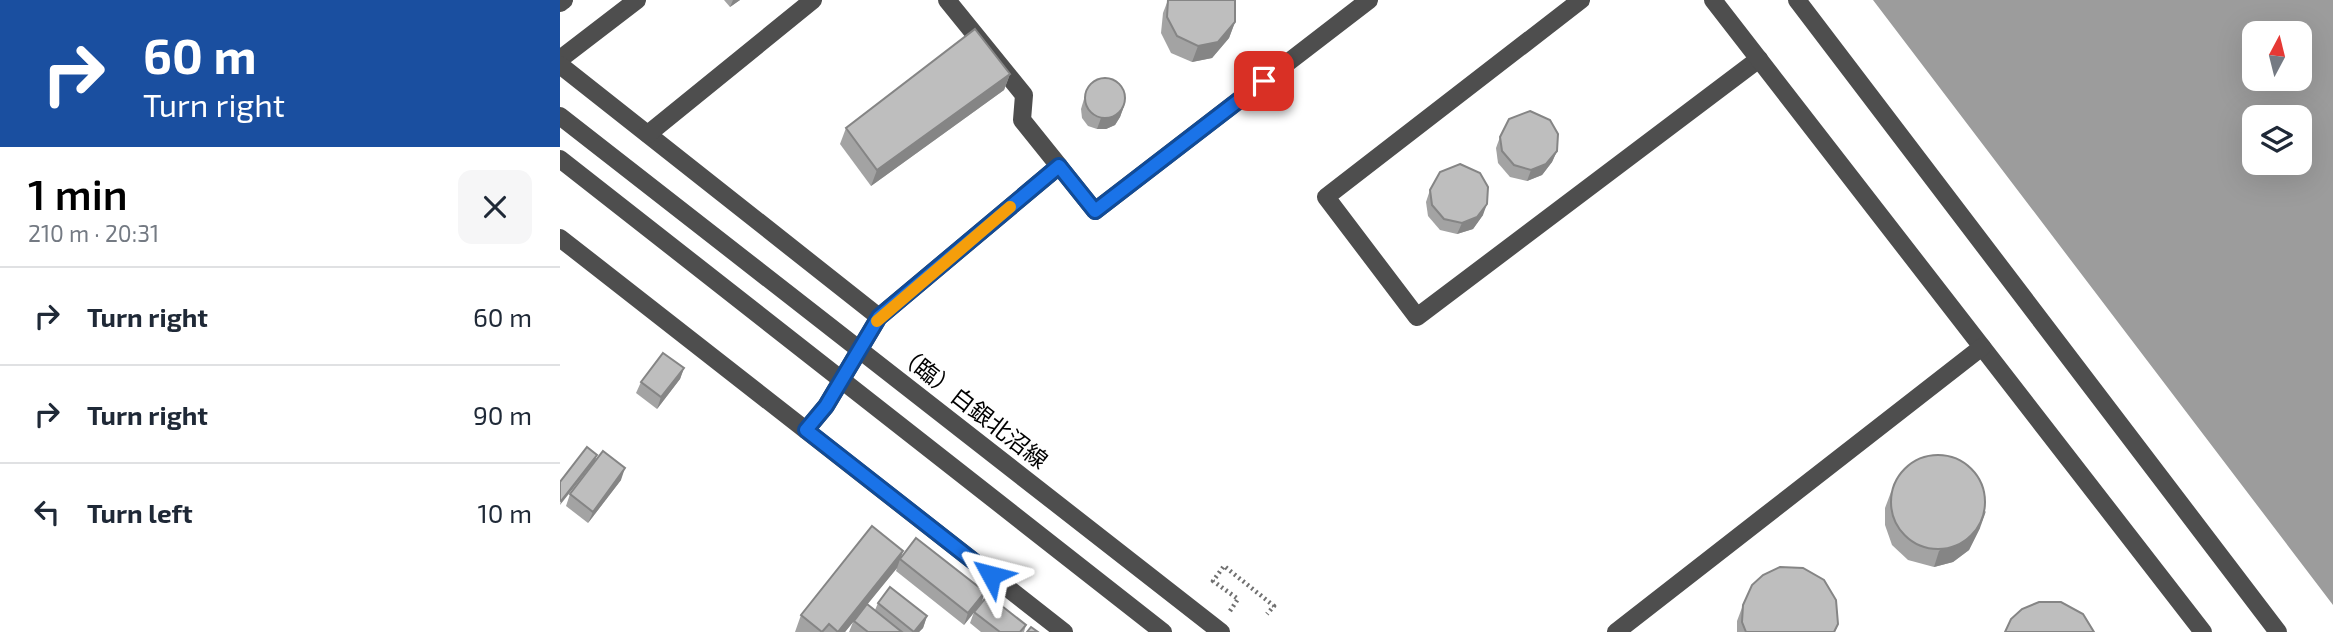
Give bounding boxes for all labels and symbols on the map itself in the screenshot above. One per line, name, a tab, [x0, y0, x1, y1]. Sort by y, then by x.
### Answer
north arrow	[2242, 21, 2312, 91]
pin	[1234, 51, 1294, 111]
street label: （臨）白銀北沼線	[891, 339, 1054, 474]
position arrow	[954, 538, 1028, 612]

